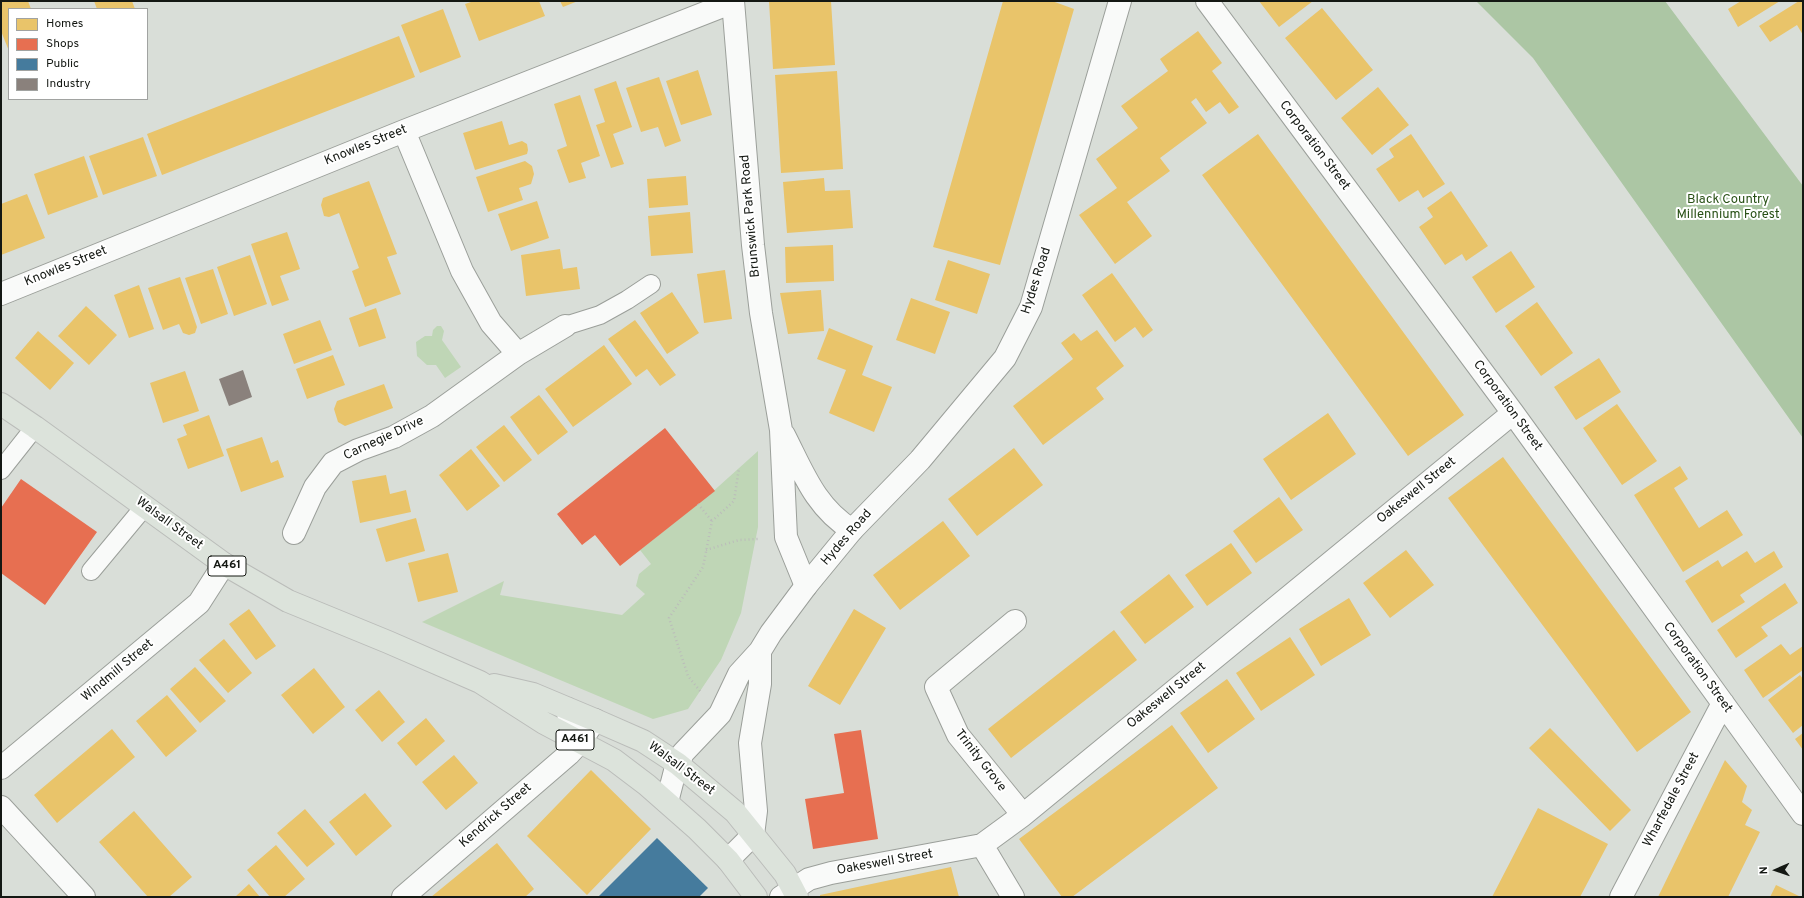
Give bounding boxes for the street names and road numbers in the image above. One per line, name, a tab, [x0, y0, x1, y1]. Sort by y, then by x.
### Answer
street label: Corporation Street	[1275, 98, 1353, 194]
street label: Knowles Street	[322, 122, 410, 170]
street label: Brunswick Park Road	[738, 154, 764, 278]
street label: Knowles Street	[22, 243, 110, 291]
street label: Hydes Road	[1019, 246, 1055, 316]
street label: Corporation Street	[1469, 358, 1545, 454]
street label: Carnegie Drive	[341, 414, 427, 464]
street label: Oakeswell Street	[1374, 454, 1460, 528]
street label: Walsall Street	[132, 494, 206, 554]
street label: Hydes Road	[818, 507, 876, 569]
road number: A461	[208, 556, 246, 576]
street label: Corporation Street	[1659, 620, 1735, 716]
street label: Windmill Street	[79, 636, 157, 706]
street label: Oakeswell Street	[1124, 659, 1210, 733]
street label: Trinity Grove	[951, 727, 1009, 795]
road number: A461	[556, 730, 594, 750]
street label: Walsall Street	[645, 739, 717, 799]
street label: Wharfedale Street	[1640, 750, 1704, 850]
street label: Kendrick Street	[457, 780, 535, 852]
street label: Oakeswell Street	[836, 847, 934, 879]

